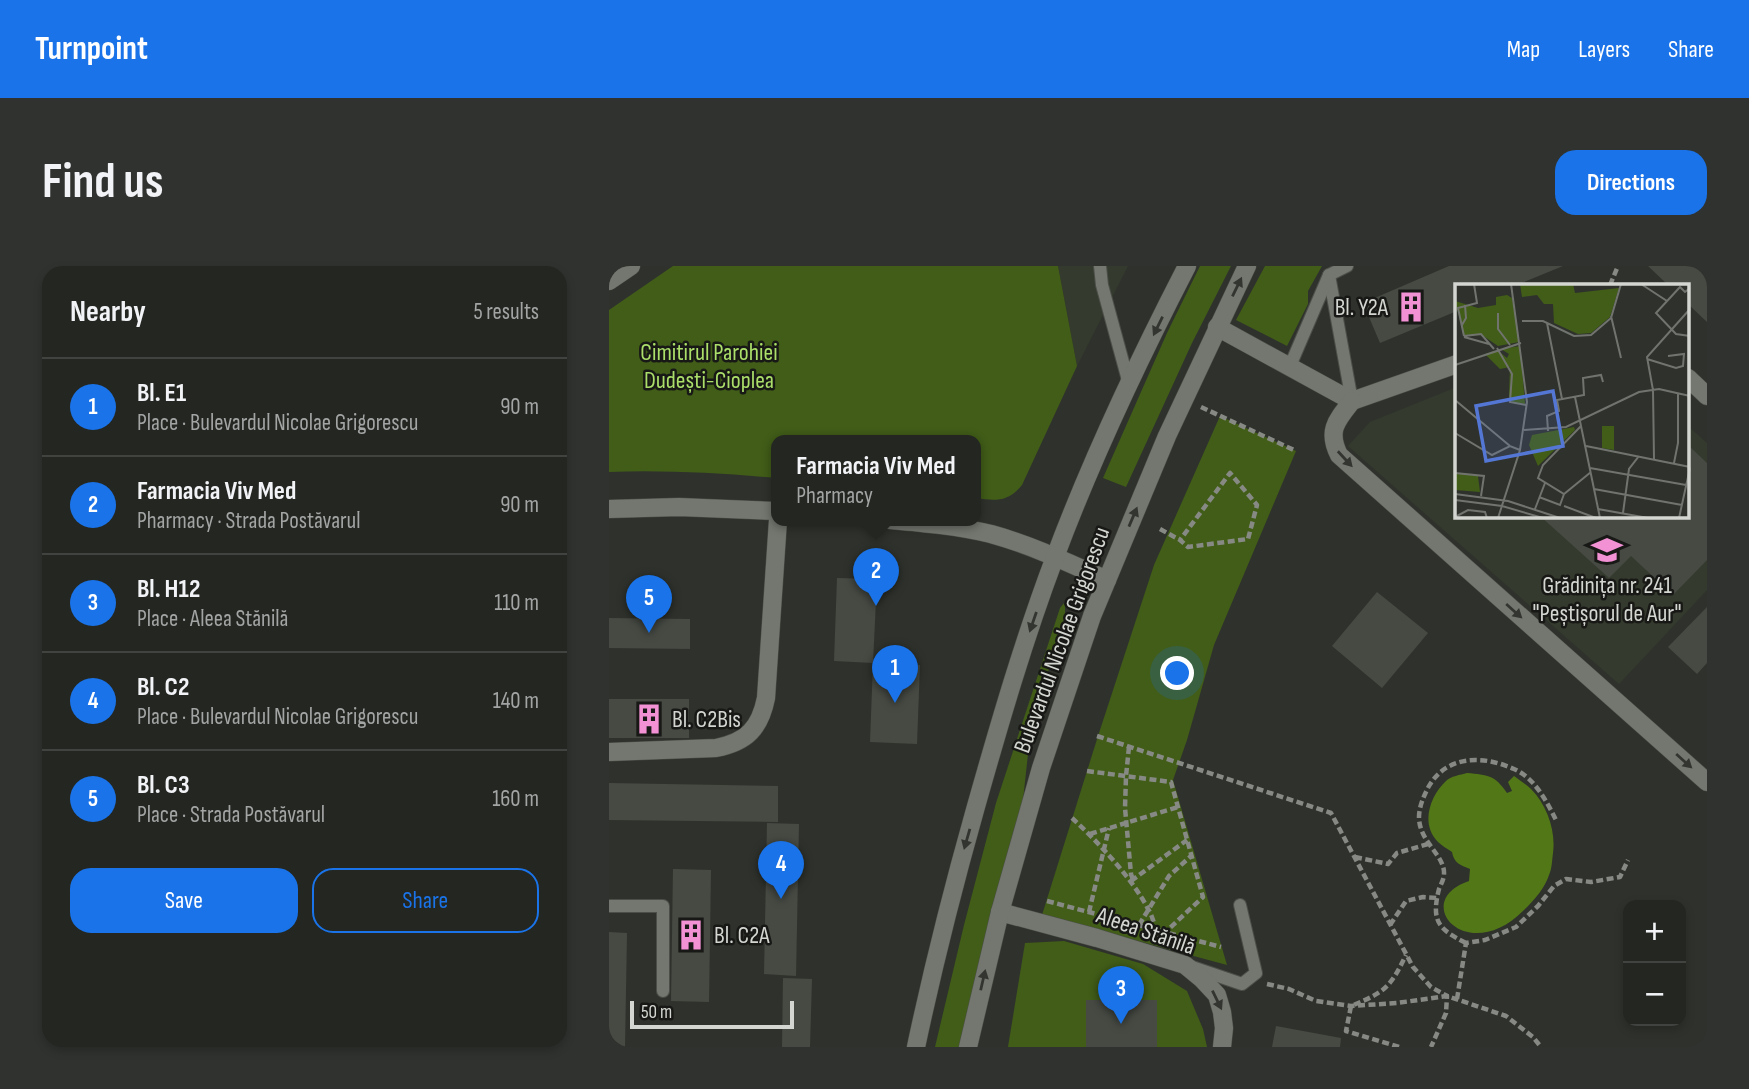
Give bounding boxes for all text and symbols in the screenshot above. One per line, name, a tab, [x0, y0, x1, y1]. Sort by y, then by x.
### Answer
text: Turnpoint	[35, 29, 148, 69]
text: Map	[1507, 35, 1540, 64]
text: Layers	[1578, 35, 1630, 64]
text: Share	[1668, 35, 1714, 64]
button: Directions	[1555, 150, 1707, 215]
text: Find us	[42, 153, 164, 212]
one-way arrow	[1231, 277, 1242, 297]
inset map	[1455, 284, 1689, 518]
building icon: Bl. Y2A	[1394, 290, 1428, 324]
place label: Bl. Y2A	[1335, 293, 1389, 322]
text: Nearby	[70, 294, 146, 330]
text: 5 results	[473, 298, 539, 326]
one-way arrow	[1152, 315, 1163, 336]
park label: Cimitirul Parohiei Dudești-Cioplea	[640, 338, 778, 395]
text: Bl. E1	[137, 378, 186, 409]
text: 1	[88, 393, 98, 421]
text: 90 m	[500, 393, 539, 421]
text: Place · Bulevardul Nicolae Grigorescu	[137, 409, 418, 437]
popup	[771, 435, 981, 526]
one-way arrow	[1337, 450, 1353, 468]
text: Farmacia Viv Med	[796, 451, 956, 482]
text: Farmacia Viv Med	[137, 476, 296, 507]
text: Pharmacy	[796, 482, 873, 510]
text: 2	[88, 491, 98, 519]
text: 90 m	[500, 491, 539, 519]
one-way arrow	[1128, 506, 1139, 527]
text: Pharmacy · Strada Postăvarul	[137, 507, 361, 535]
street label: Bulevardul Nicolae Grigorescu	[1008, 523, 1116, 757]
school or university icon: Grădinița nr. 241 "Peștișorul de Aur"	[1590, 533, 1624, 567]
pin: 2	[853, 548, 899, 606]
place label: Grădinița nr. 241 "Peștișorul de Aur"	[1533, 571, 1681, 628]
text: Bl. H12	[137, 574, 200, 605]
pin: 5	[626, 575, 672, 633]
text: 3	[88, 589, 98, 617]
text: 110 m	[494, 589, 539, 617]
one-way arrow	[1505, 602, 1522, 618]
text: Place · Aleea Stănilă	[137, 605, 288, 633]
one-way arrow	[1027, 611, 1038, 632]
pin: 1	[872, 645, 918, 703]
your location	[1160, 656, 1194, 690]
text: Bl. C2	[137, 672, 189, 703]
text: 4	[88, 687, 98, 715]
text: 140 m	[493, 687, 539, 715]
building icon: Bl. C2Bis	[632, 702, 666, 736]
text: Place · Bulevardul Nicolae Grigorescu	[137, 703, 418, 731]
place label: Bl. C2Bis	[672, 705, 741, 734]
one-way arrow	[1676, 753, 1693, 769]
text: Bl. C3	[137, 770, 190, 801]
text: 5	[88, 785, 98, 813]
text: 160 m	[492, 785, 539, 813]
text: Place · Strada Postăvarul	[137, 801, 325, 829]
one-way arrow	[961, 829, 971, 850]
pin: 4	[758, 841, 804, 899]
button: Save	[70, 868, 298, 933]
button: Share	[312, 868, 539, 933]
street label: Aleea Stănilă	[1092, 900, 1199, 961]
map controls	[1623, 900, 1686, 1026]
button: +	[1623, 900, 1686, 963]
building icon: Bl. C2A	[674, 918, 708, 952]
place label: Bl. C2A	[714, 921, 770, 950]
button: −	[1623, 963, 1686, 1026]
pin: 3	[1098, 966, 1144, 1024]
one-way arrow	[978, 969, 989, 991]
one-way arrow	[1211, 990, 1222, 1010]
scale bar	[630, 998, 795, 1030]
text: 50 m	[641, 1001, 672, 1024]

